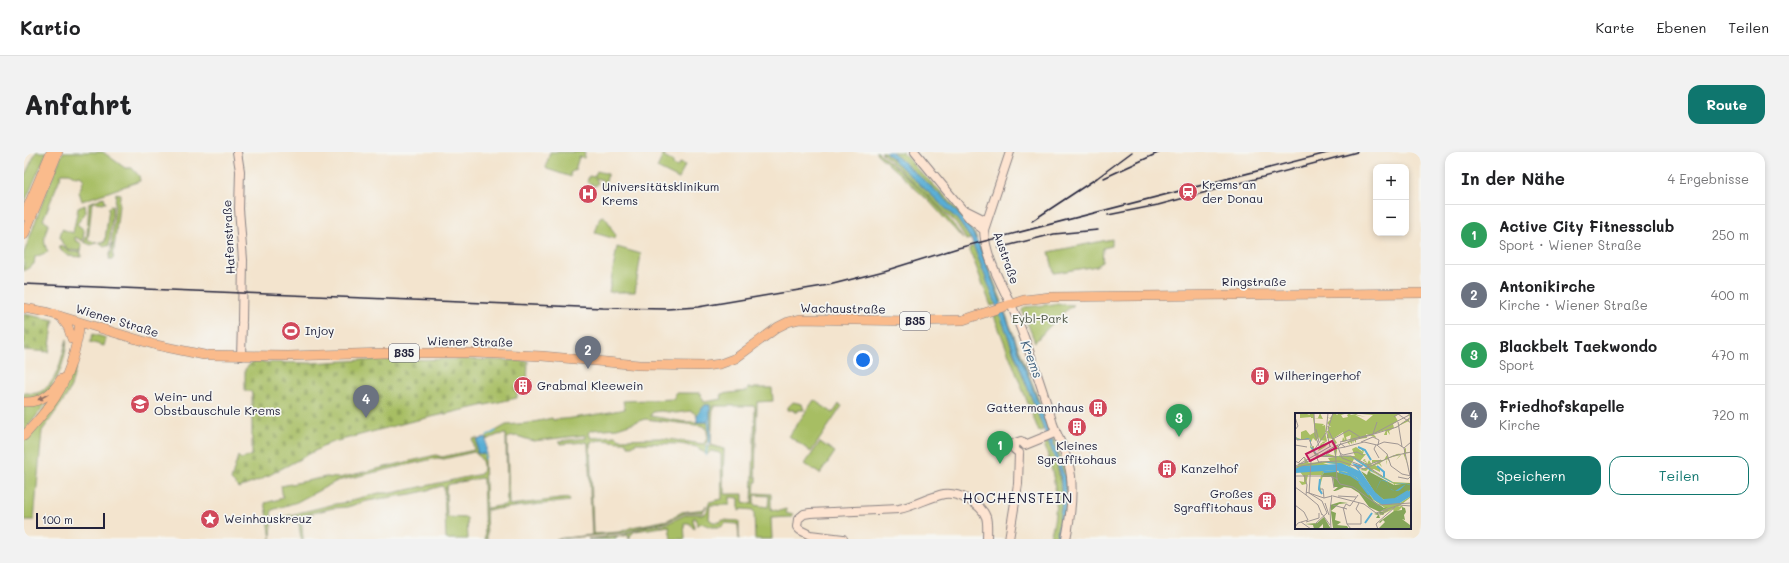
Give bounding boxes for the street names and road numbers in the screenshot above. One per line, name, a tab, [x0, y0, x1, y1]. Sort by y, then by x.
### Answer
street label: Hafenstraße	[218, 199, 238, 275]
street label: Austraße	[991, 229, 1023, 286]
street label: Ringstraße	[1222, 273, 1286, 289]
street label: Wachaustraße	[800, 299, 886, 317]
street label: Wiener Straße	[74, 300, 161, 340]
road number: B35	[900, 312, 930, 330]
street label: Wiener Straße	[427, 332, 513, 350]
road number: B35	[389, 344, 419, 362]

